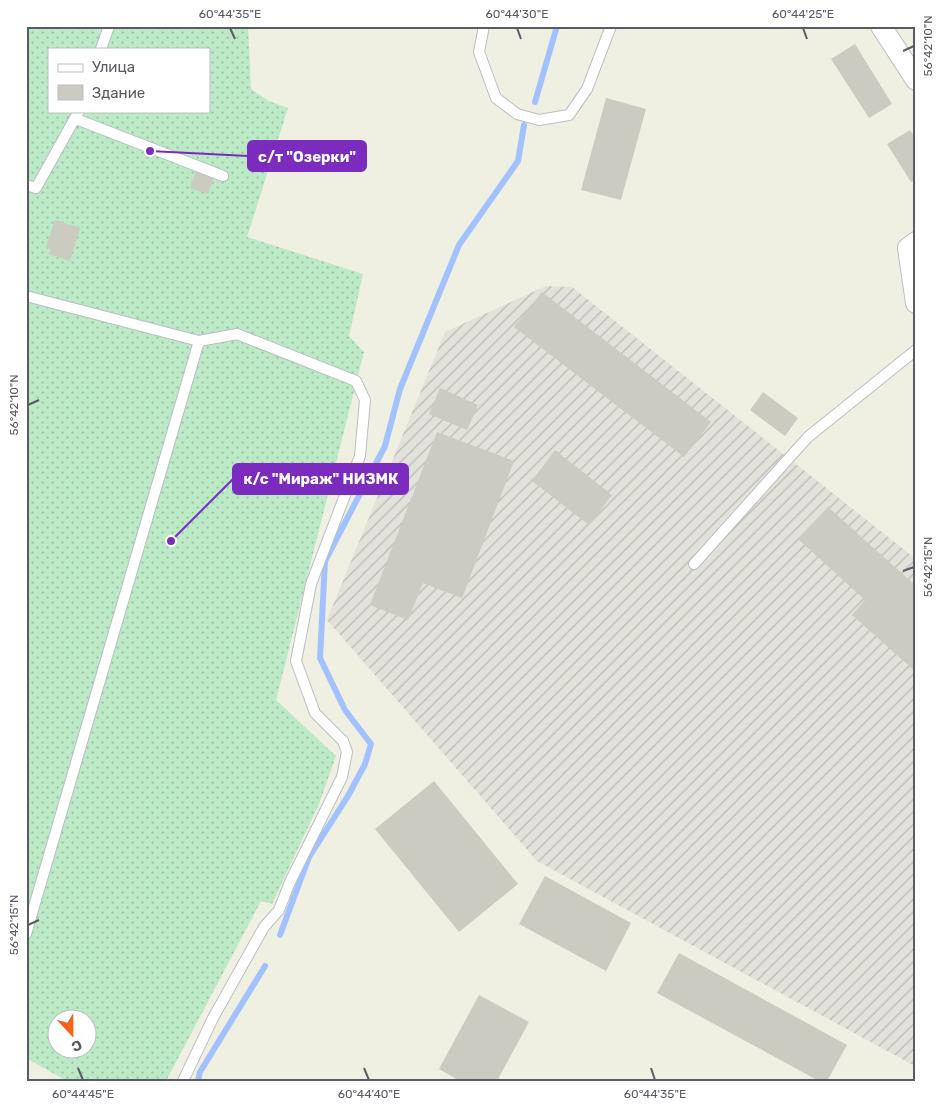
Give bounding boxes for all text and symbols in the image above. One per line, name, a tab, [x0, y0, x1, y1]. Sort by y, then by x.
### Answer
text: 60°44'35"E	[199, 7, 261, 21]
text: 60°44'30"E	[486, 7, 548, 21]
text: 60°44'25"E	[772, 7, 834, 21]
text: 56°42'10"N	[921, 15, 935, 77]
legend	[48, 48, 210, 112]
text: Улица	[92, 58, 135, 76]
text: Здание	[92, 84, 145, 102]
callout: с/т "Озерки"	[248, 141, 366, 171]
text: с/т "Озерки"	[258, 148, 356, 166]
text: 56°42'10"N	[7, 374, 21, 436]
callout: к/с "Мираж" НИЗМК	[233, 464, 408, 494]
text: к/с "Мираж" НИЗМК	[244, 470, 399, 488]
text: 56°42'15"N	[921, 537, 935, 597]
text: 56°42'15"N	[7, 895, 21, 955]
north arrow	[48, 1010, 98, 1060]
text: С	[69, 1036, 84, 1055]
text: 60°44'45"E	[52, 1087, 114, 1101]
text: 60°44'40"E	[338, 1087, 400, 1101]
text: 60°44'35"E	[624, 1087, 686, 1101]

